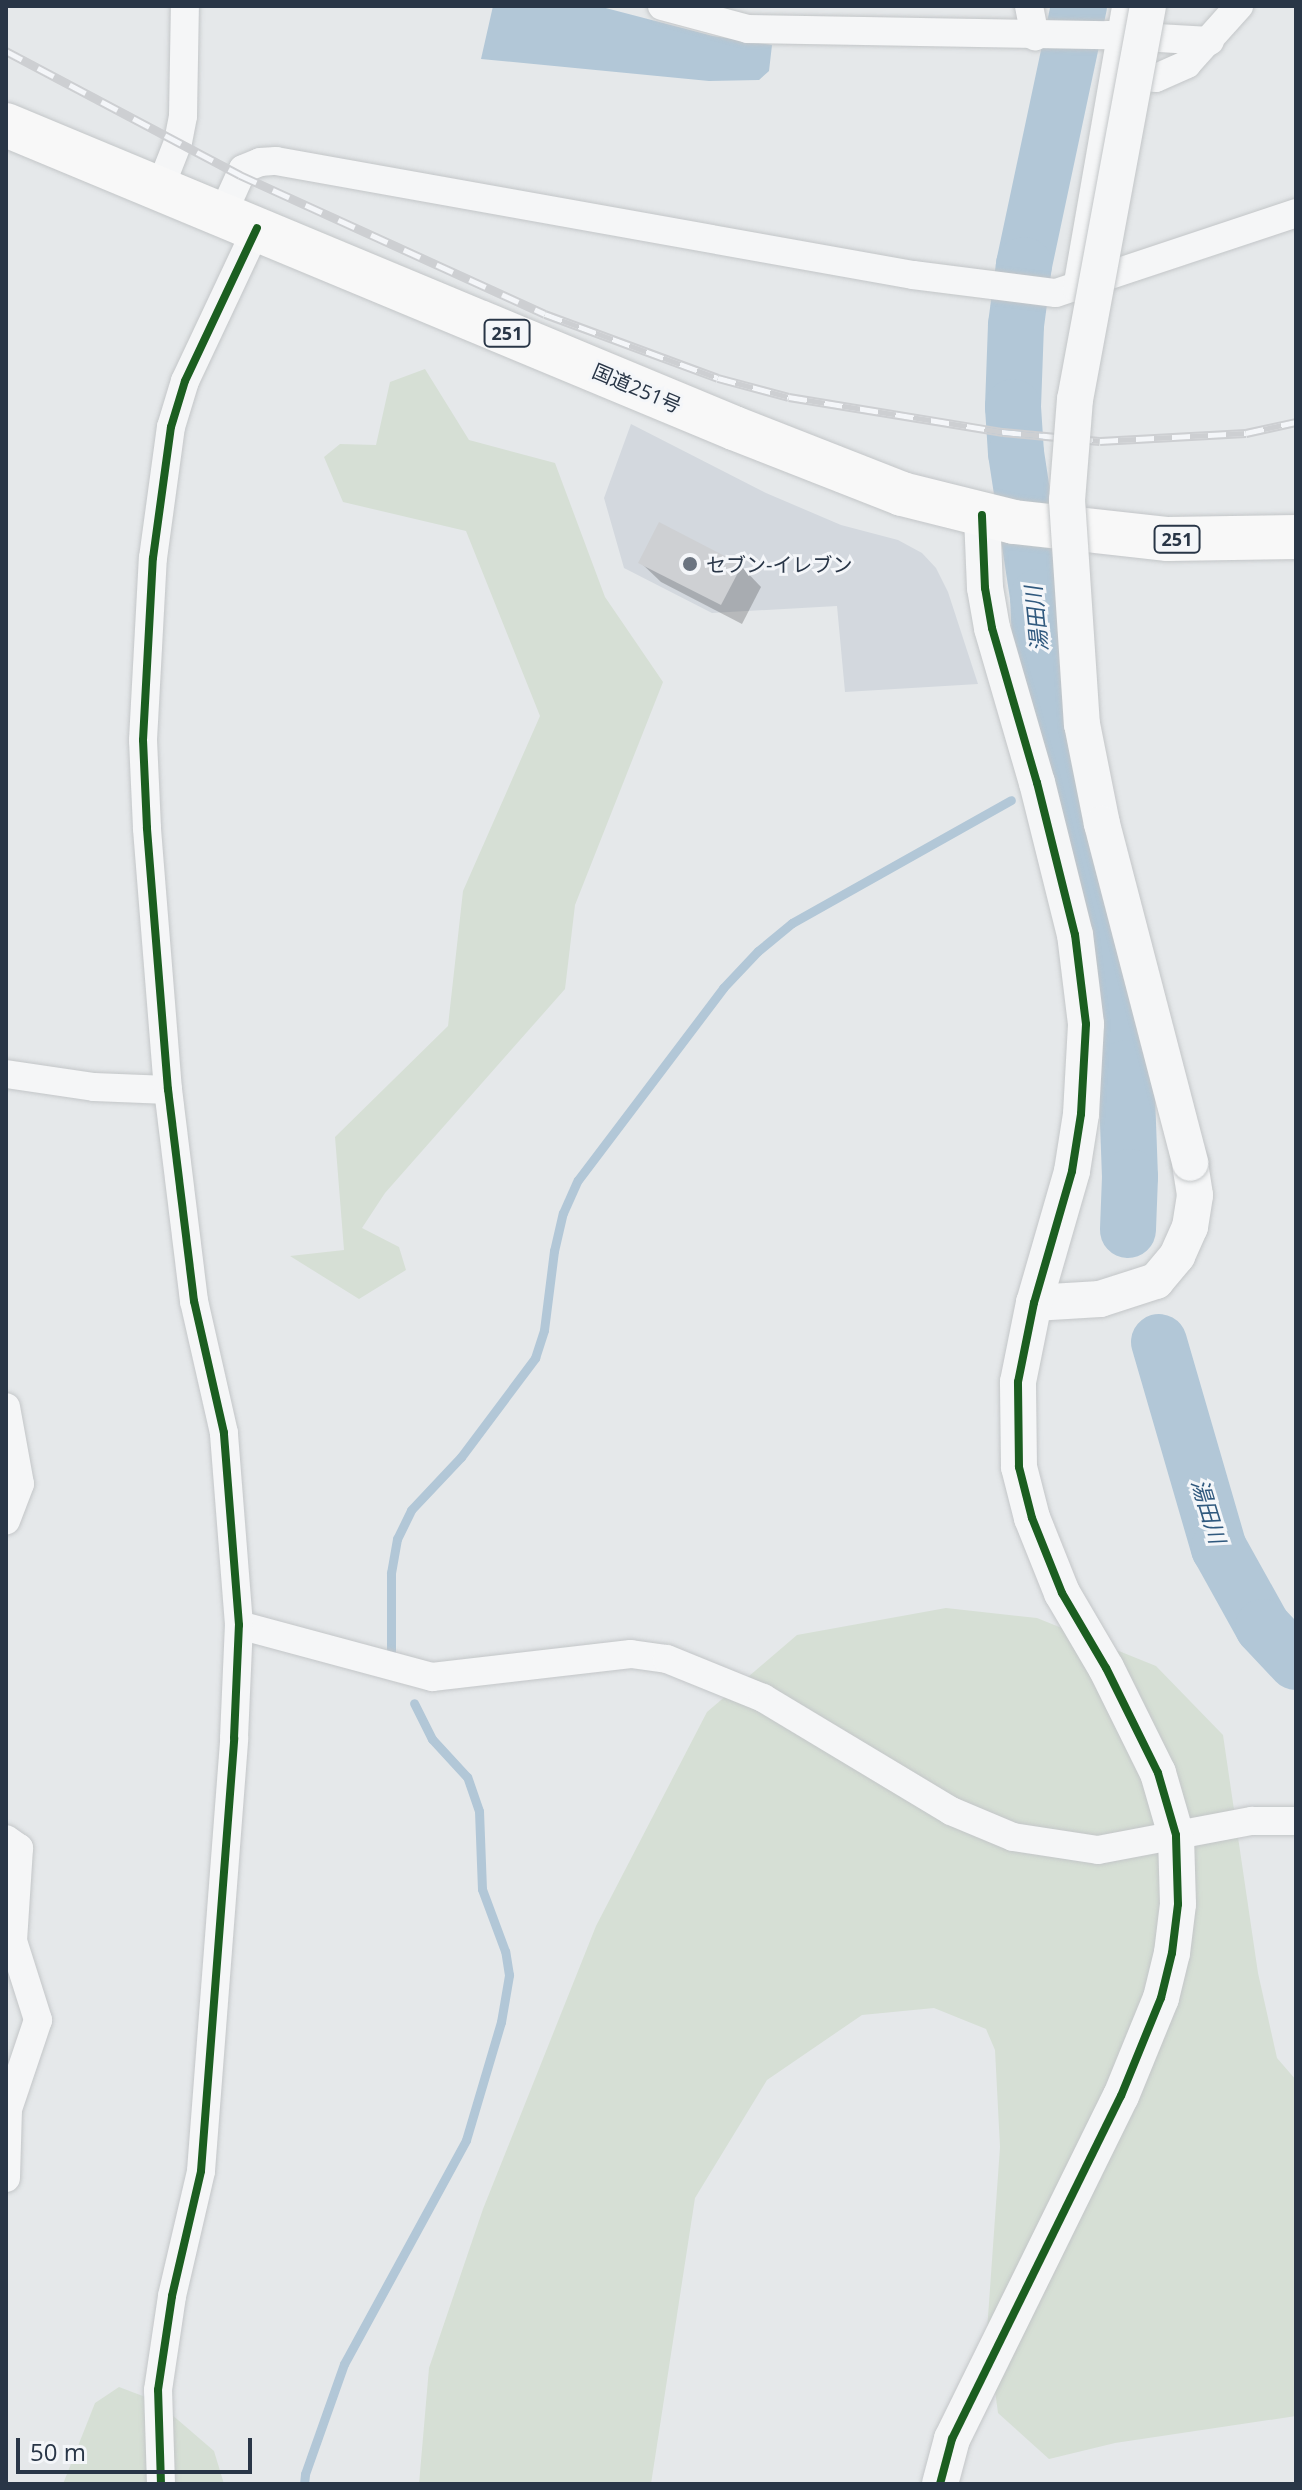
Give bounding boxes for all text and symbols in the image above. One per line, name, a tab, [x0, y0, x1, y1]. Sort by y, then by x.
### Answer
road number: 251	[483, 319, 531, 347]
street label: 国道251号	[589, 359, 685, 417]
road number: 251	[1153, 525, 1201, 553]
place label: セブン-イレブン	[706, 552, 852, 576]
marker: セブン-イレブン	[681, 555, 699, 573]
water label: 湯田川	[1019, 585, 1053, 653]
water label: 湯田川	[1187, 1476, 1231, 1546]
scale bar	[20, 2422, 256, 2472]
text: 50 m	[30, 2435, 86, 2468]

